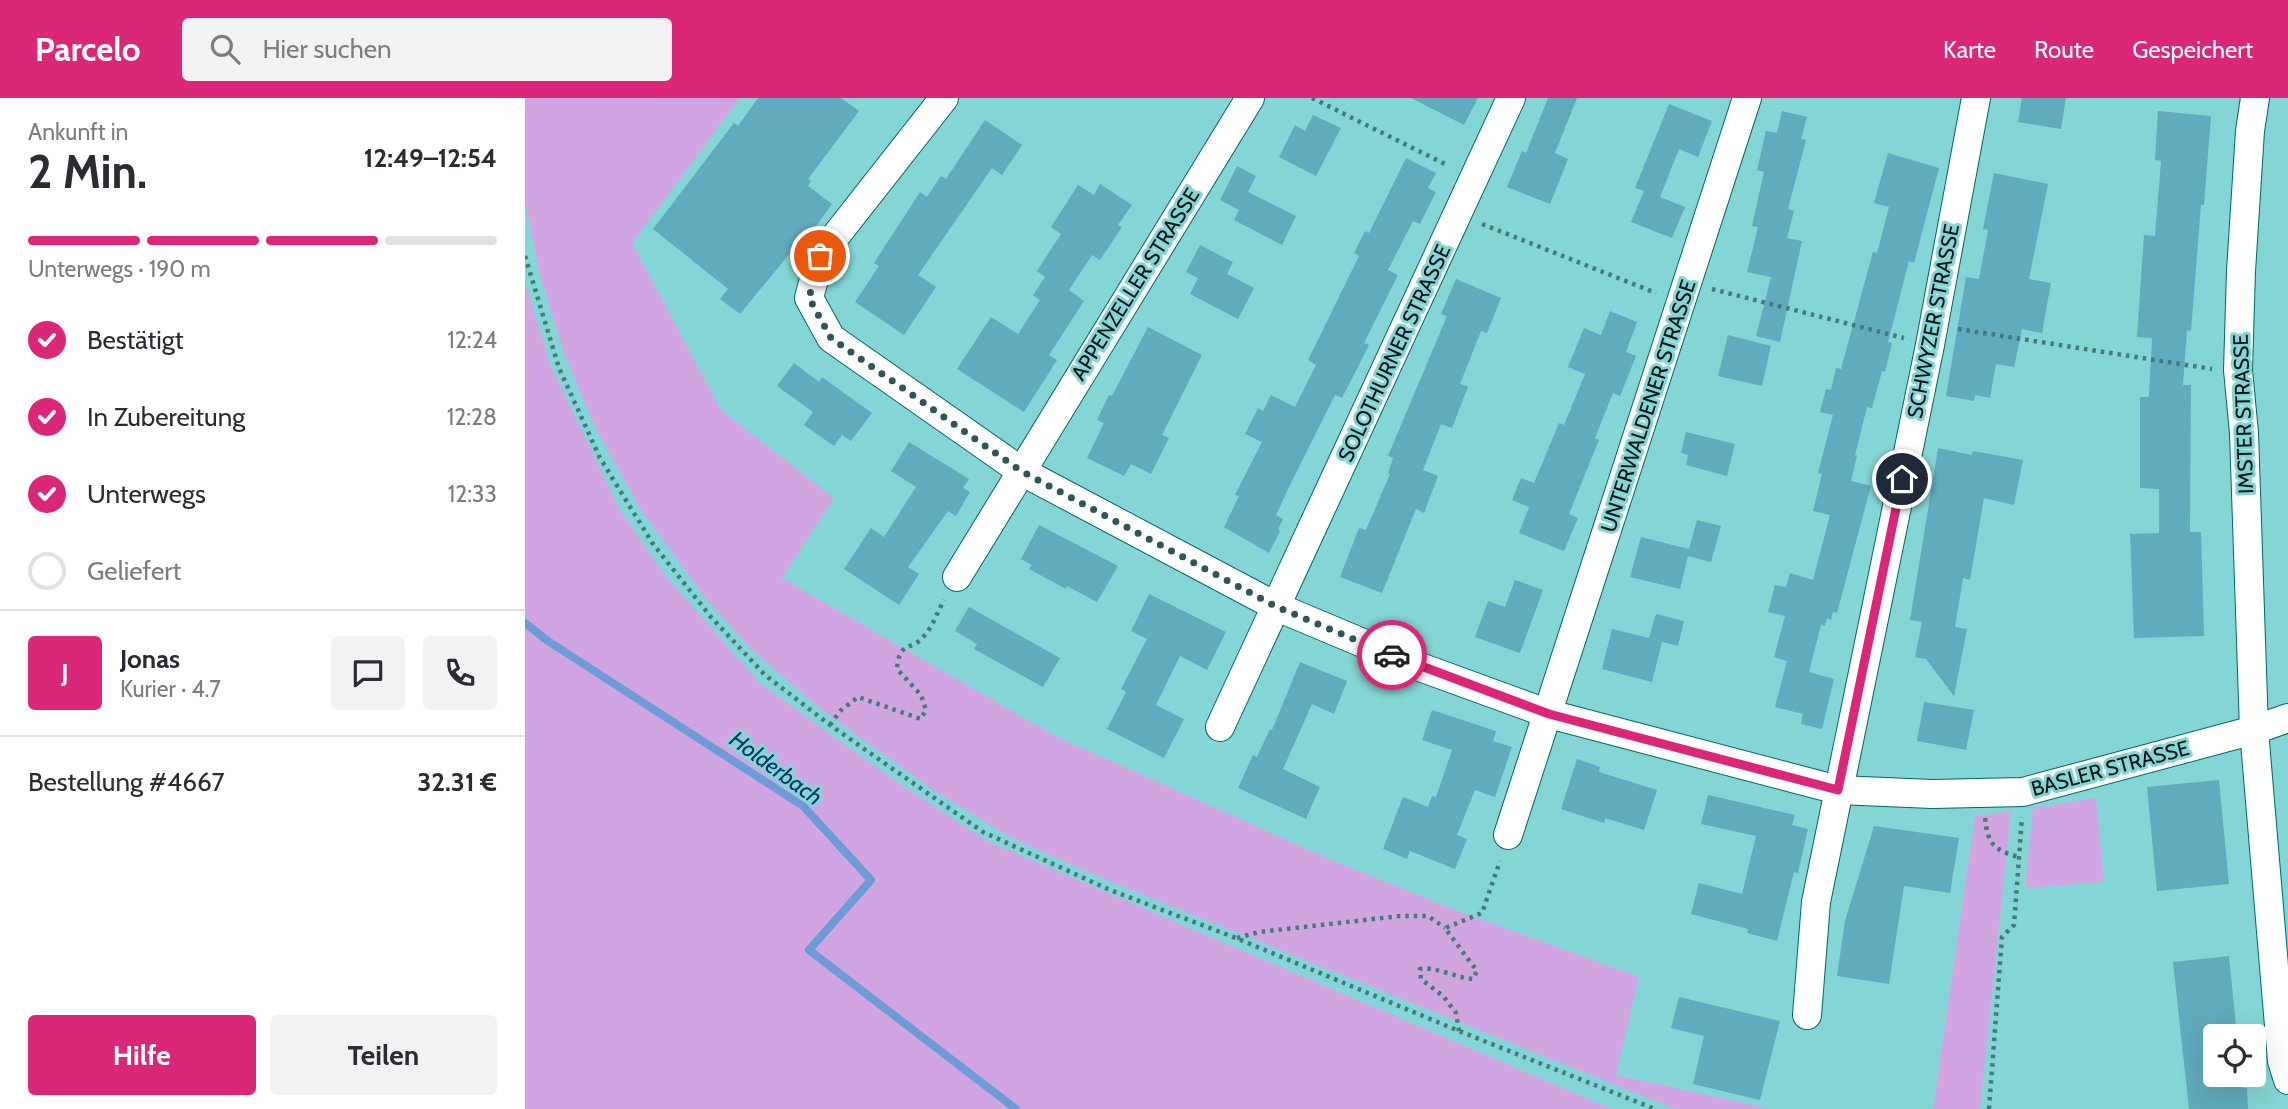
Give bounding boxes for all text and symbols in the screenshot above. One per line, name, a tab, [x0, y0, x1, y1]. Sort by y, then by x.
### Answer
search box	[182, 18, 672, 81]
text: Parcelo	[35, 29, 140, 69]
icon: search	[206, 30, 244, 68]
text: Hier suchen	[262, 33, 392, 65]
text: Karte	[1943, 35, 1996, 64]
text: Route	[2034, 35, 2094, 64]
text: Gespeichert	[2132, 35, 2253, 64]
text: Ankunft in	[28, 118, 128, 146]
text: 12:49–12:54	[364, 142, 497, 174]
text: 2 Min.	[28, 144, 147, 200]
street label: APPENZELLER STRASSE	[1066, 183, 1204, 385]
street label: SCHWYZER STRASSE	[1902, 222, 1964, 420]
pin	[790, 226, 850, 286]
icon: bag	[801, 237, 839, 275]
street label: SOLOTHURNER STRASSE	[1333, 240, 1455, 466]
text: Unterwegs · 190 m	[28, 255, 211, 283]
street label: UNTERWALDENER STRASSE	[1595, 277, 1701, 535]
icon: check	[28, 321, 66, 359]
text: Bestätigt	[87, 324, 184, 356]
text: 12:24	[447, 326, 497, 354]
street label: IMSTER STRASSE	[2228, 334, 2258, 494]
icon: check	[28, 398, 66, 436]
text: In Zubereitung	[87, 401, 245, 433]
text: 12:28	[447, 403, 497, 431]
pin	[1872, 449, 1932, 509]
icon: home	[1883, 460, 1921, 498]
icon: check	[28, 475, 66, 513]
text: Unterwegs	[87, 478, 206, 510]
text: 12:33	[448, 480, 497, 508]
text: Geliefert	[87, 555, 181, 587]
courier	[1357, 620, 1427, 690]
button: chat	[331, 636, 405, 710]
button: phone	[423, 636, 497, 710]
icon: car	[1373, 636, 1411, 674]
text: Jonas	[120, 643, 180, 675]
text: J	[61, 657, 69, 689]
text: Kurier · 4.7	[120, 675, 221, 703]
water label: Holderbach	[724, 725, 828, 811]
street label: BASLER STRASSE	[2028, 735, 2192, 801]
text: Bestellung #4667	[28, 766, 225, 798]
text: 32.31 €	[417, 766, 497, 798]
button: Hilfe	[28, 1015, 256, 1095]
button: Teilen	[270, 1015, 497, 1095]
map controls	[2203, 1024, 2266, 1087]
button: locate	[2203, 1024, 2266, 1087]

